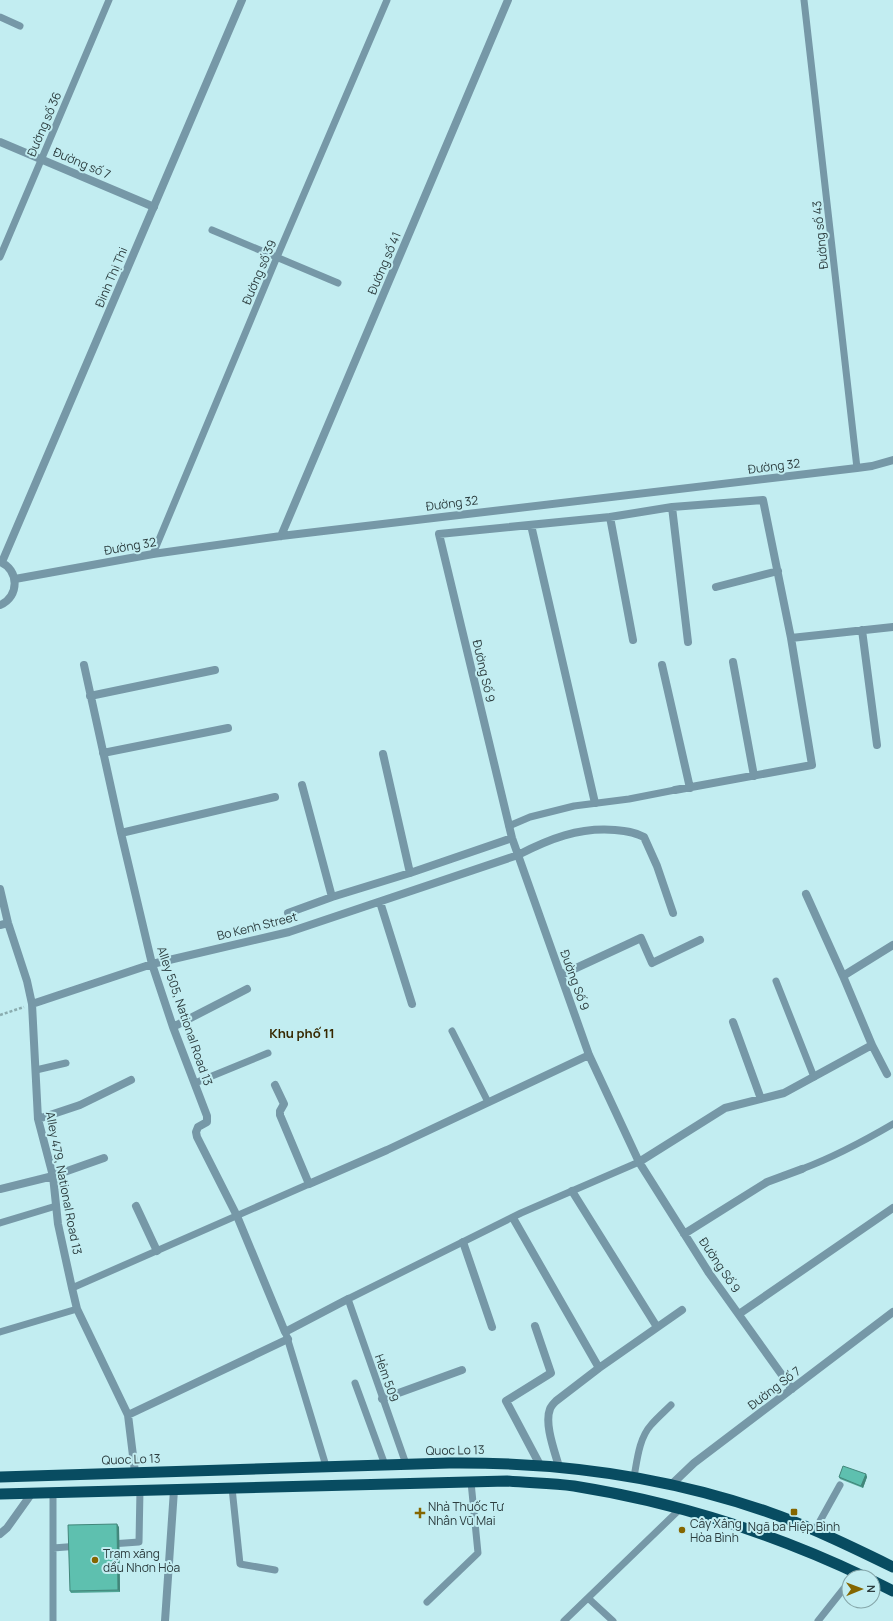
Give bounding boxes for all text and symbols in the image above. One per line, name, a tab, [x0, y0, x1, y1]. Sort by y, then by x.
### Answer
street label: Đường số 36	[23, 89, 65, 159]
street label: Đường số 7	[51, 143, 113, 183]
street label: Đường số 43	[808, 200, 832, 270]
street label: Đường số 41	[363, 229, 405, 297]
street label: Đường số 39	[238, 237, 280, 307]
street label: Đinh Thị Thi	[91, 244, 131, 310]
street label: Đường 32	[747, 454, 801, 478]
street label: Đường 32	[425, 491, 479, 515]
street label: Đường 32	[103, 533, 157, 559]
street label: Đường Số 9	[469, 638, 499, 704]
street label: Bo Kenh Street	[215, 908, 299, 944]
street label: Alley 505, National Road 13	[153, 944, 217, 1088]
street label: Đường Số 9	[556, 947, 594, 1013]
district label: Khu phố 11	[269, 1024, 335, 1042]
street label: Alley 479, National Road 13	[42, 1110, 86, 1256]
street label: Đường Số 9	[695, 1234, 745, 1296]
street label: Hẻm 509	[371, 1352, 403, 1404]
street label: Đường Số 7	[744, 1363, 804, 1413]
street label: Quoc Lo 13	[425, 1441, 485, 1459]
street label: Quoc Lo 13	[101, 1449, 161, 1469]
place label: Nhà Thuốc Tư Nhân Vū Mai	[428, 1498, 505, 1529]
marker: Ngã ba Hiệp Bình	[789, 1507, 799, 1517]
marker: Nhà Thuốc Tư Nhân Vū Mai	[415, 1508, 425, 1518]
place label: Cây Xăng Hòa Bình	[690, 1515, 742, 1546]
place label: Ngã ba Hiệp Bình	[748, 1518, 840, 1535]
marker: Cây Xăng Hòa Bình	[677, 1525, 687, 1535]
place label: Trạm xăng dầu Nhơn Hòa	[103, 1545, 180, 1576]
marker: Trạm xăng dầu Nhơn Hòa	[90, 1555, 100, 1565]
north arrow	[841, 1569, 881, 1609]
text: N	[864, 1585, 879, 1593]

